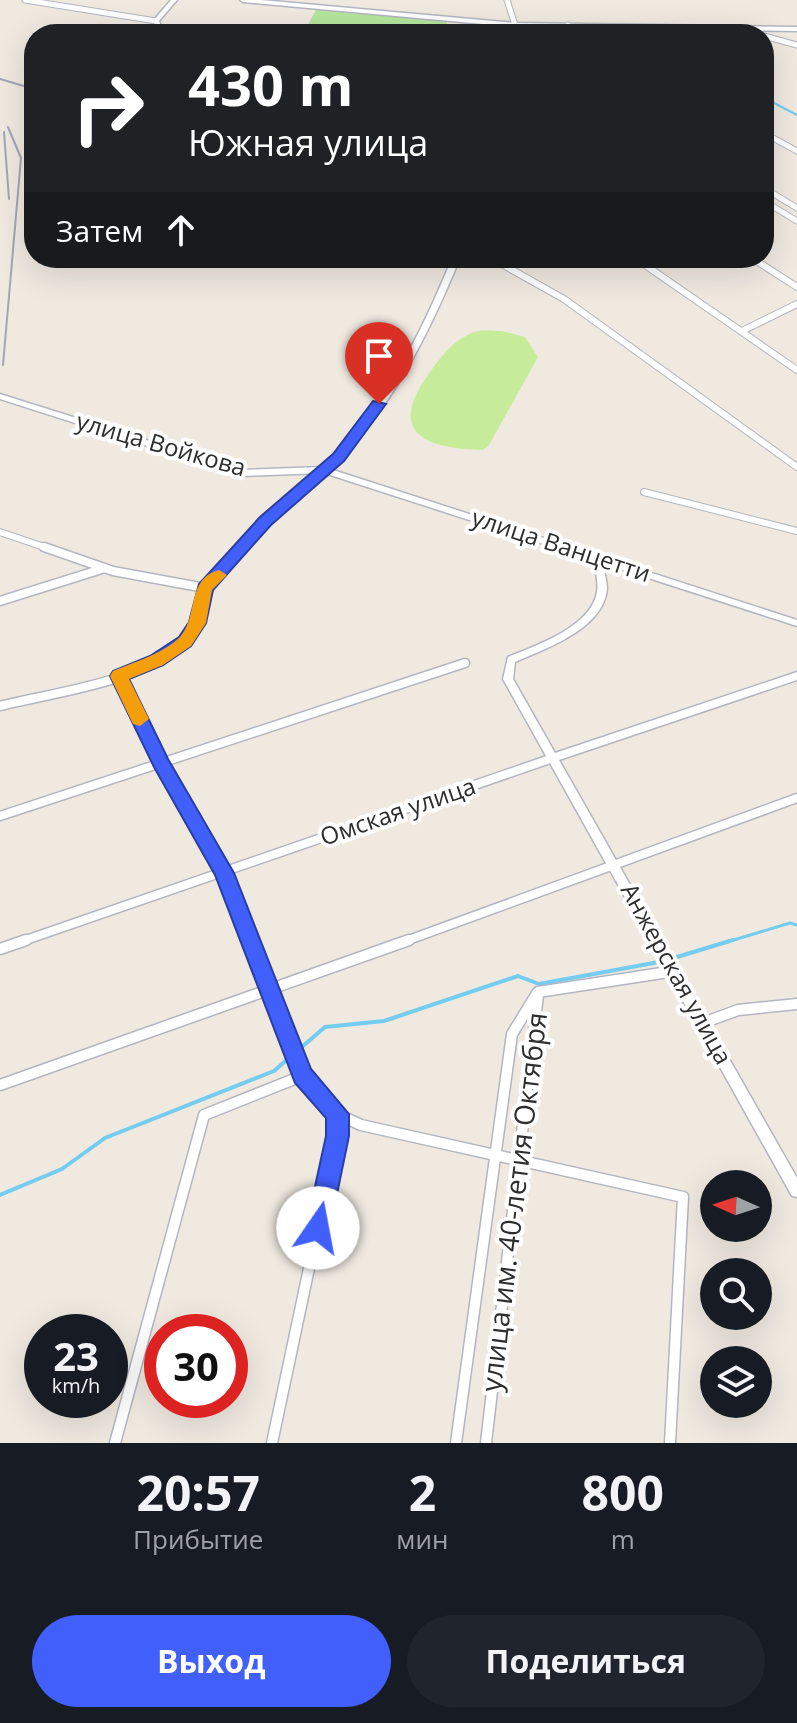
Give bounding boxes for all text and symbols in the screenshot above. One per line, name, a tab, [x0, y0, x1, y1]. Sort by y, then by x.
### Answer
text: 430 m	[188, 46, 354, 122]
icon: right	[56, 56, 160, 160]
text: Южная улица	[188, 118, 428, 167]
icon: ahead	[159, 208, 203, 252]
text: Затем	[56, 210, 143, 251]
pin	[345, 322, 413, 404]
icon: arrive	[357, 334, 401, 378]
street label: улица Войкова	[73, 404, 250, 484]
street label: улица Ванцетти	[468, 500, 655, 589]
street label: Омская улица	[315, 769, 480, 853]
street label: Анжерская улица	[614, 877, 741, 1070]
street label: улица им. 40-летия Октября	[471, 1010, 555, 1394]
north arrow	[700, 1170, 772, 1242]
map controls	[700, 1170, 772, 1418]
position arrow	[276, 1186, 360, 1270]
button: search	[700, 1258, 772, 1330]
speed limit sign: 30	[144, 1314, 248, 1418]
text: 23	[53, 1328, 99, 1383]
button: layers	[700, 1346, 772, 1418]
text: km/h	[52, 1372, 100, 1399]
text: 20:57	[136, 1460, 260, 1525]
text: 2	[409, 1460, 436, 1525]
text: 800	[582, 1460, 664, 1525]
text: Прибытие	[133, 1521, 263, 1557]
text: мин	[396, 1521, 448, 1557]
text: m	[611, 1521, 635, 1557]
button: Выход	[32, 1615, 391, 1707]
button: Поделиться	[407, 1615, 765, 1707]

